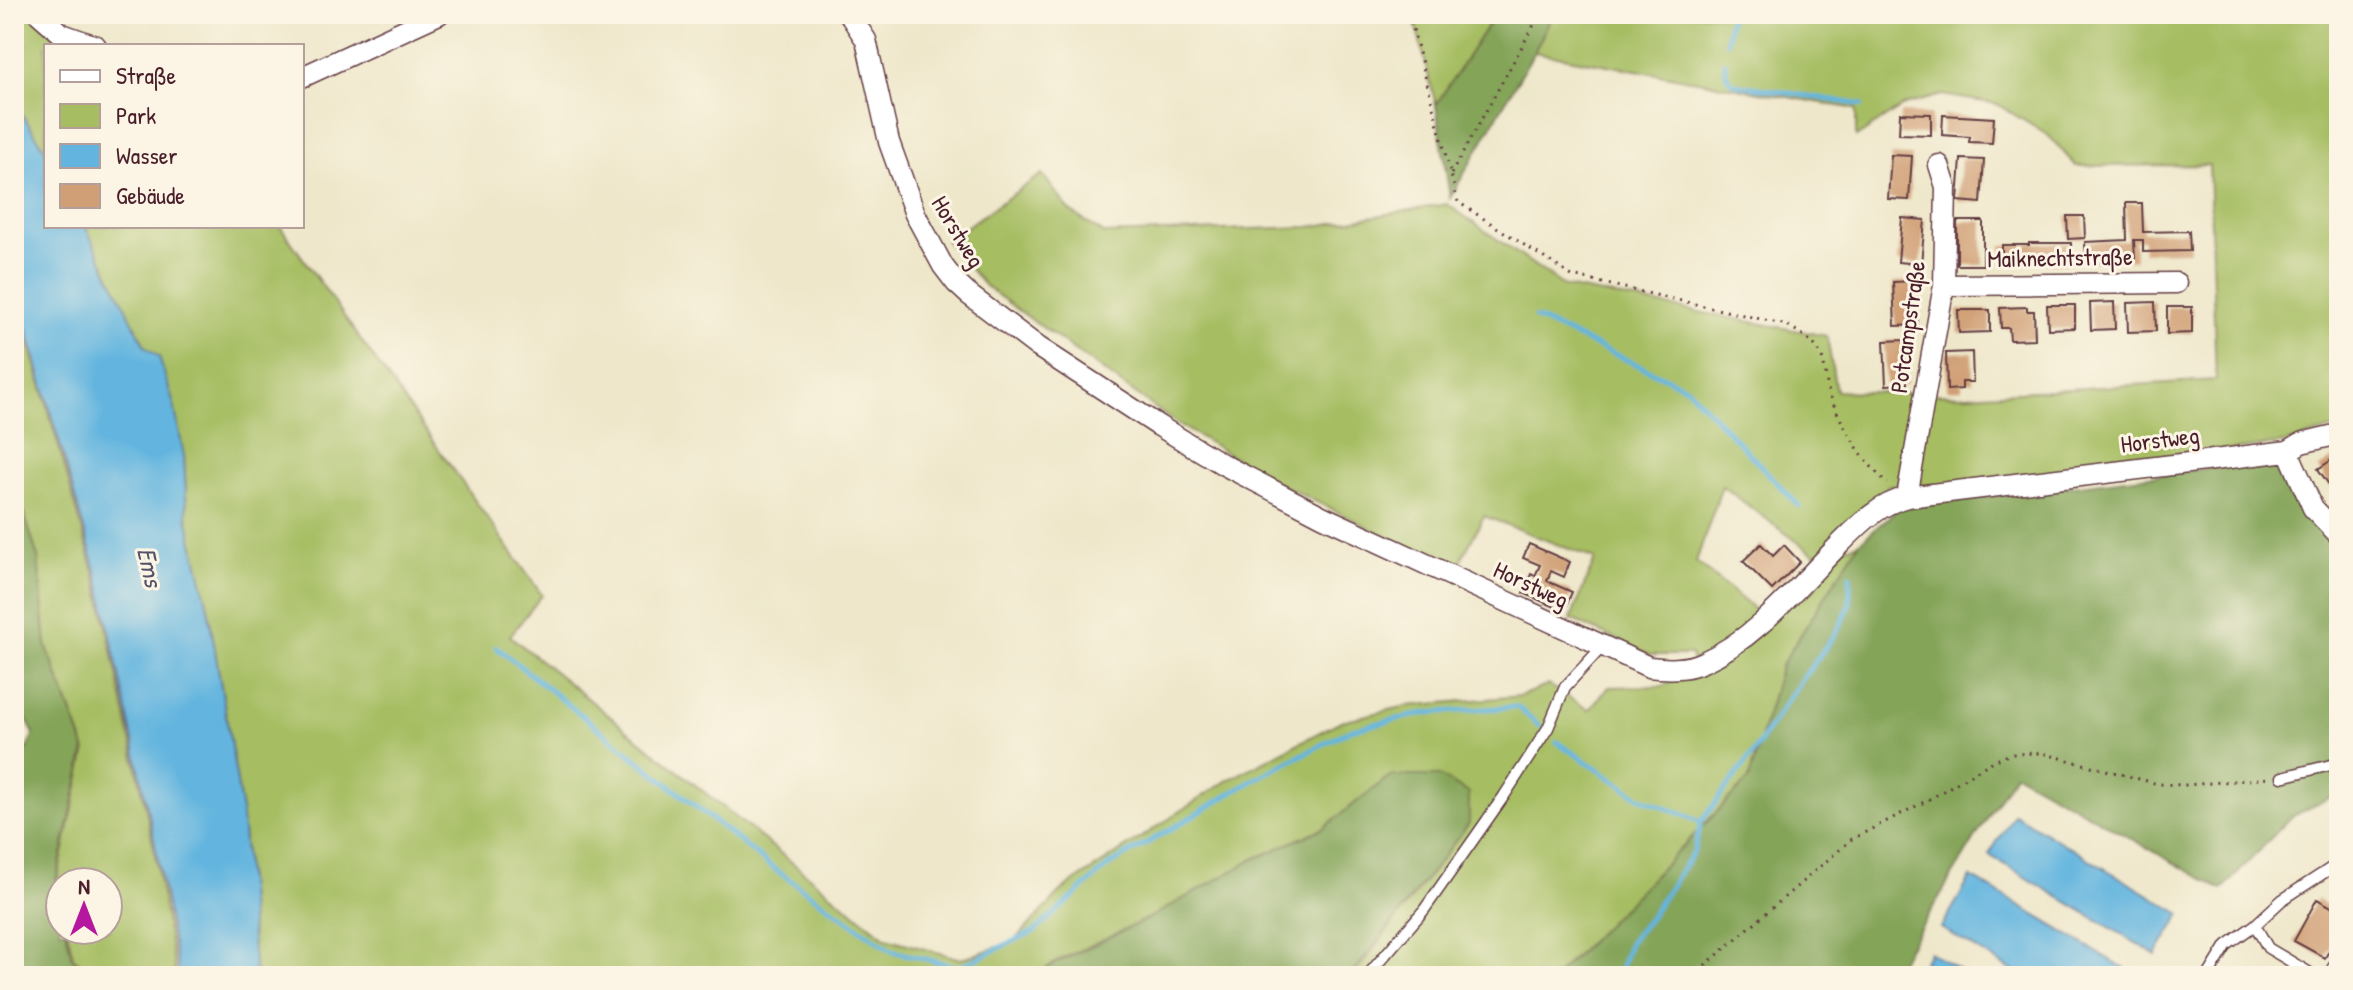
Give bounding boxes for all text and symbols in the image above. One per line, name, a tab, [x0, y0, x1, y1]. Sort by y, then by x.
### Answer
legend	[44, 44, 304, 228]
text: Straße	[116, 59, 177, 91]
text: Park	[116, 99, 156, 131]
text: Wasser	[116, 139, 177, 171]
text: Gebäude	[116, 179, 185, 211]
street label: Horstweg	[925, 189, 993, 274]
street label: Maiknechtstraße	[1987, 240, 2133, 274]
street label: Potcampstraße	[1882, 258, 1932, 395]
street label: Horstweg	[2119, 418, 2201, 460]
water label: Ems	[129, 544, 172, 592]
street label: Horstweg	[1489, 553, 1574, 615]
north arrow	[44, 866, 124, 946]
text: N	[78, 871, 90, 901]

